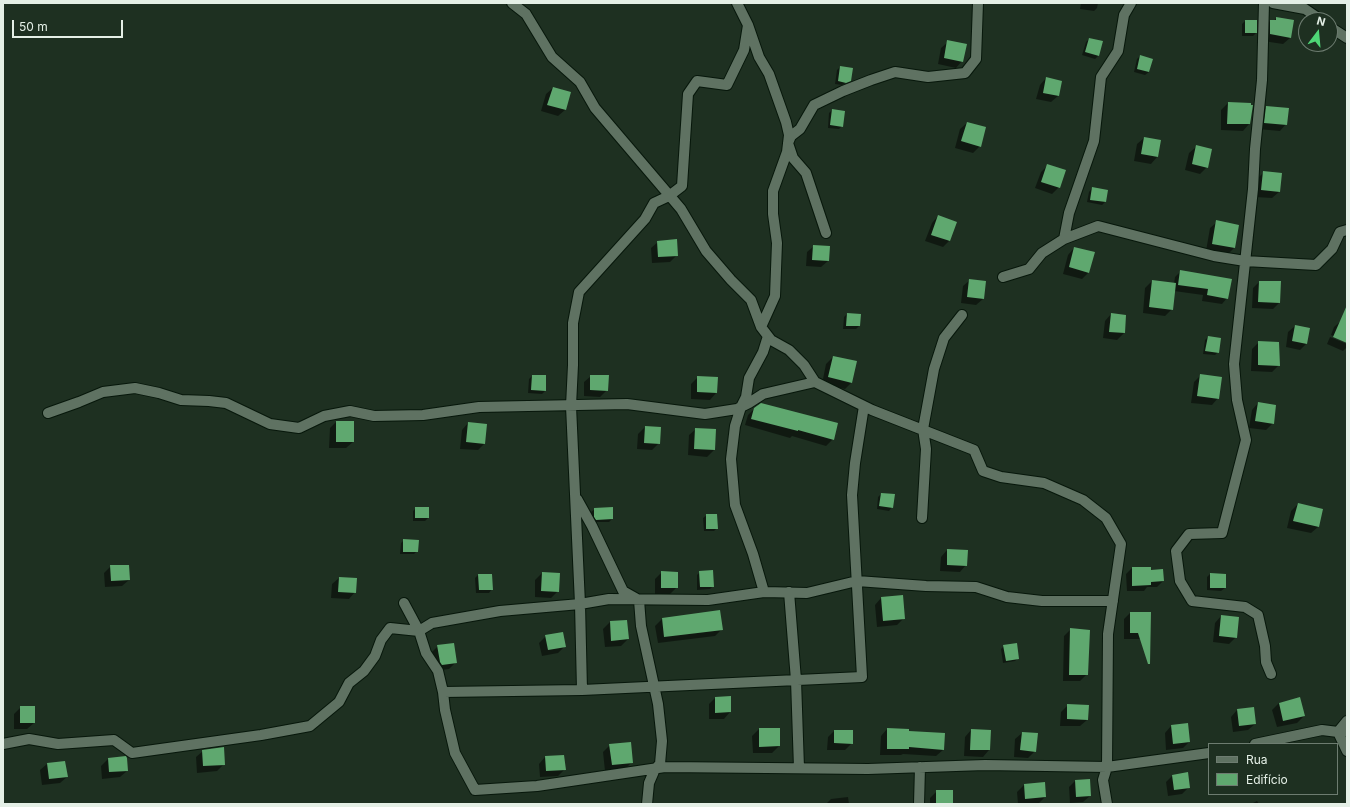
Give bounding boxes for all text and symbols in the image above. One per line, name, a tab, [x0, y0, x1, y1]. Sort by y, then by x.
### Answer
scale bar	[14, 12, 125, 38]
north arrow	[1298, 12, 1338, 52]
text: N	[1315, 14, 1327, 29]
text: 50 m	[19, 19, 48, 34]
legend	[1208, 743, 1338, 795]
text: Rua	[1246, 752, 1268, 767]
text: Edifício	[1246, 772, 1288, 787]

